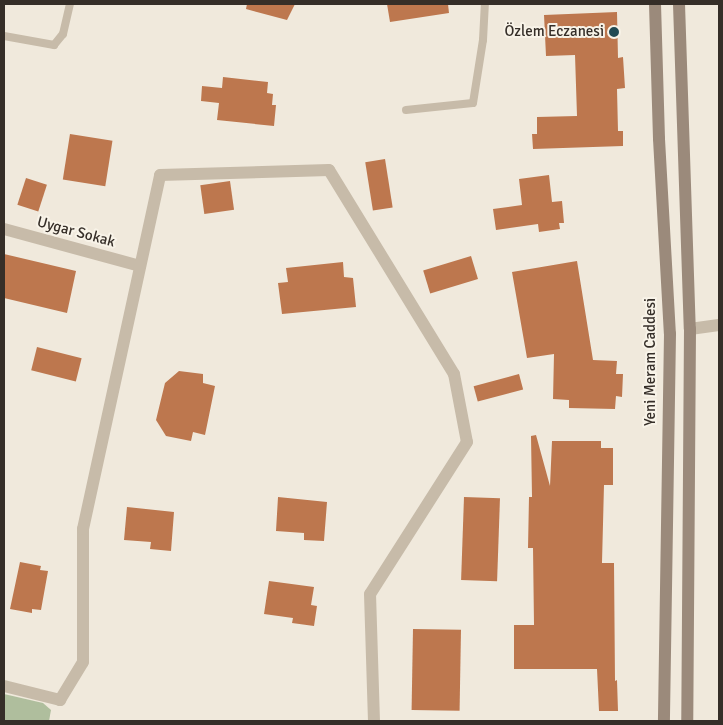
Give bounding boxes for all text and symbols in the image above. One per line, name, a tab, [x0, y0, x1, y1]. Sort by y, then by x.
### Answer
place label: Özlem Eczanesi	[505, 23, 604, 41]
marker: Özlem Eczanesi	[608, 26, 620, 38]
street label: Uygar Sokak	[35, 213, 117, 251]
street label: Yeni Meram Caddesi	[642, 298, 660, 426]

